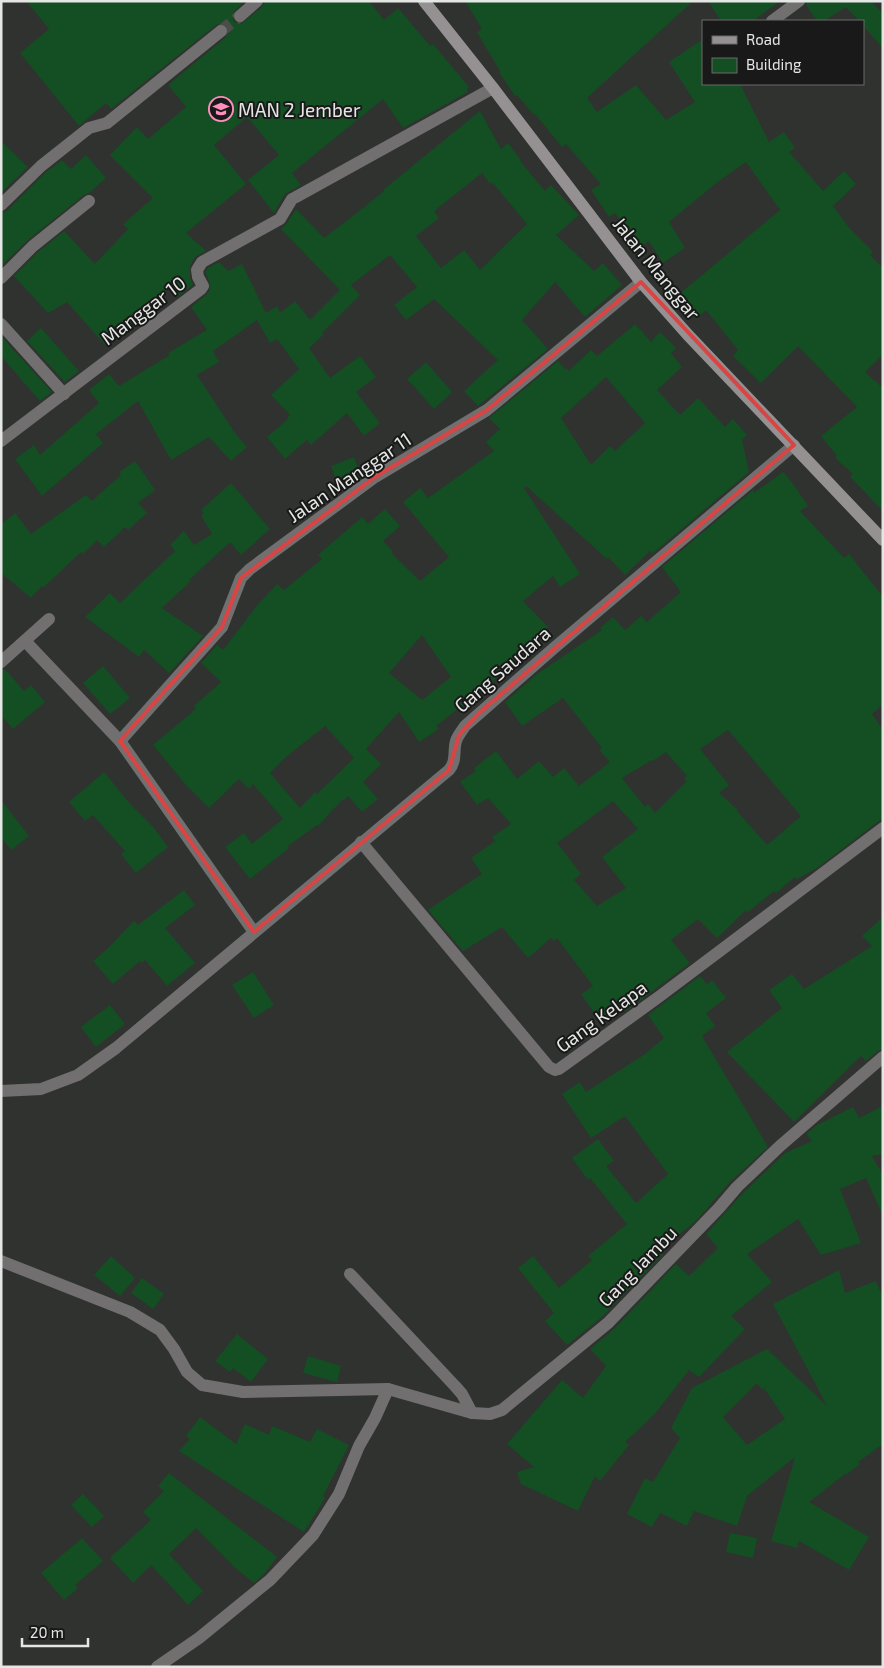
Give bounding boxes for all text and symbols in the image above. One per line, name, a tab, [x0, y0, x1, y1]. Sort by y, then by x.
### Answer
legend	[702, 20, 864, 85]
text: Road	[746, 30, 781, 48]
text: Building	[746, 55, 802, 73]
school or university icon: MAN 2 Jember	[208, 96, 234, 122]
place label: MAN 2 Jember	[238, 98, 361, 121]
street label: Jalan Manggar	[609, 212, 706, 324]
street label: Manggar 10	[96, 271, 190, 349]
street label: Jalan Manggar 11	[283, 427, 415, 527]
street label: Gang Saudara	[449, 621, 555, 717]
street label: Gang Kelapa	[551, 975, 651, 1057]
street label: Gang Jambu	[593, 1221, 681, 1311]
scale bar	[22, 1616, 89, 1648]
text: 20 m	[30, 1623, 64, 1641]

